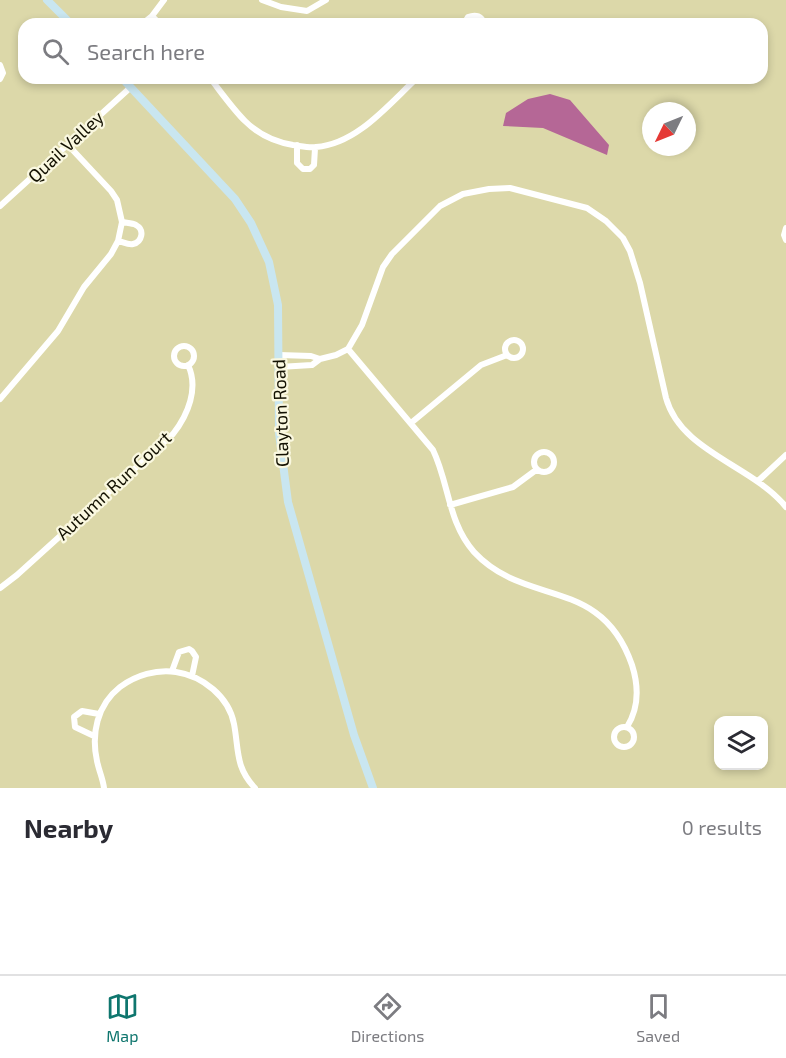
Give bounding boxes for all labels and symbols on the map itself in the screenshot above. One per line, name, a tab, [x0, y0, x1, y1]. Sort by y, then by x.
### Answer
north arrow	[642, 102, 696, 156]
street label: Quail Valley	[23, 105, 108, 187]
street label: Clayton Road	[267, 359, 293, 467]
street label: Autumn Run Court	[51, 426, 176, 544]

